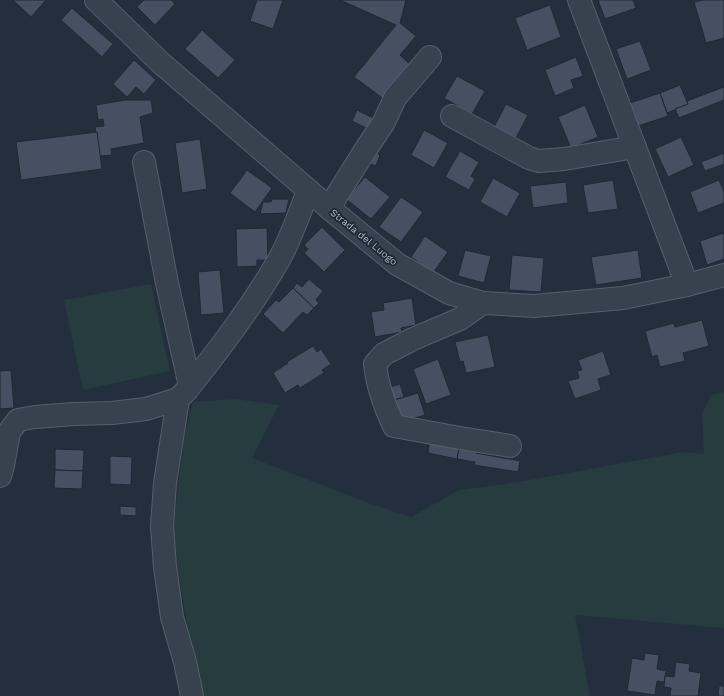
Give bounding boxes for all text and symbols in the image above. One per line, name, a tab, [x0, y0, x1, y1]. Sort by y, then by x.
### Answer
street label: Strada del Luogo	[328, 207, 400, 267]

